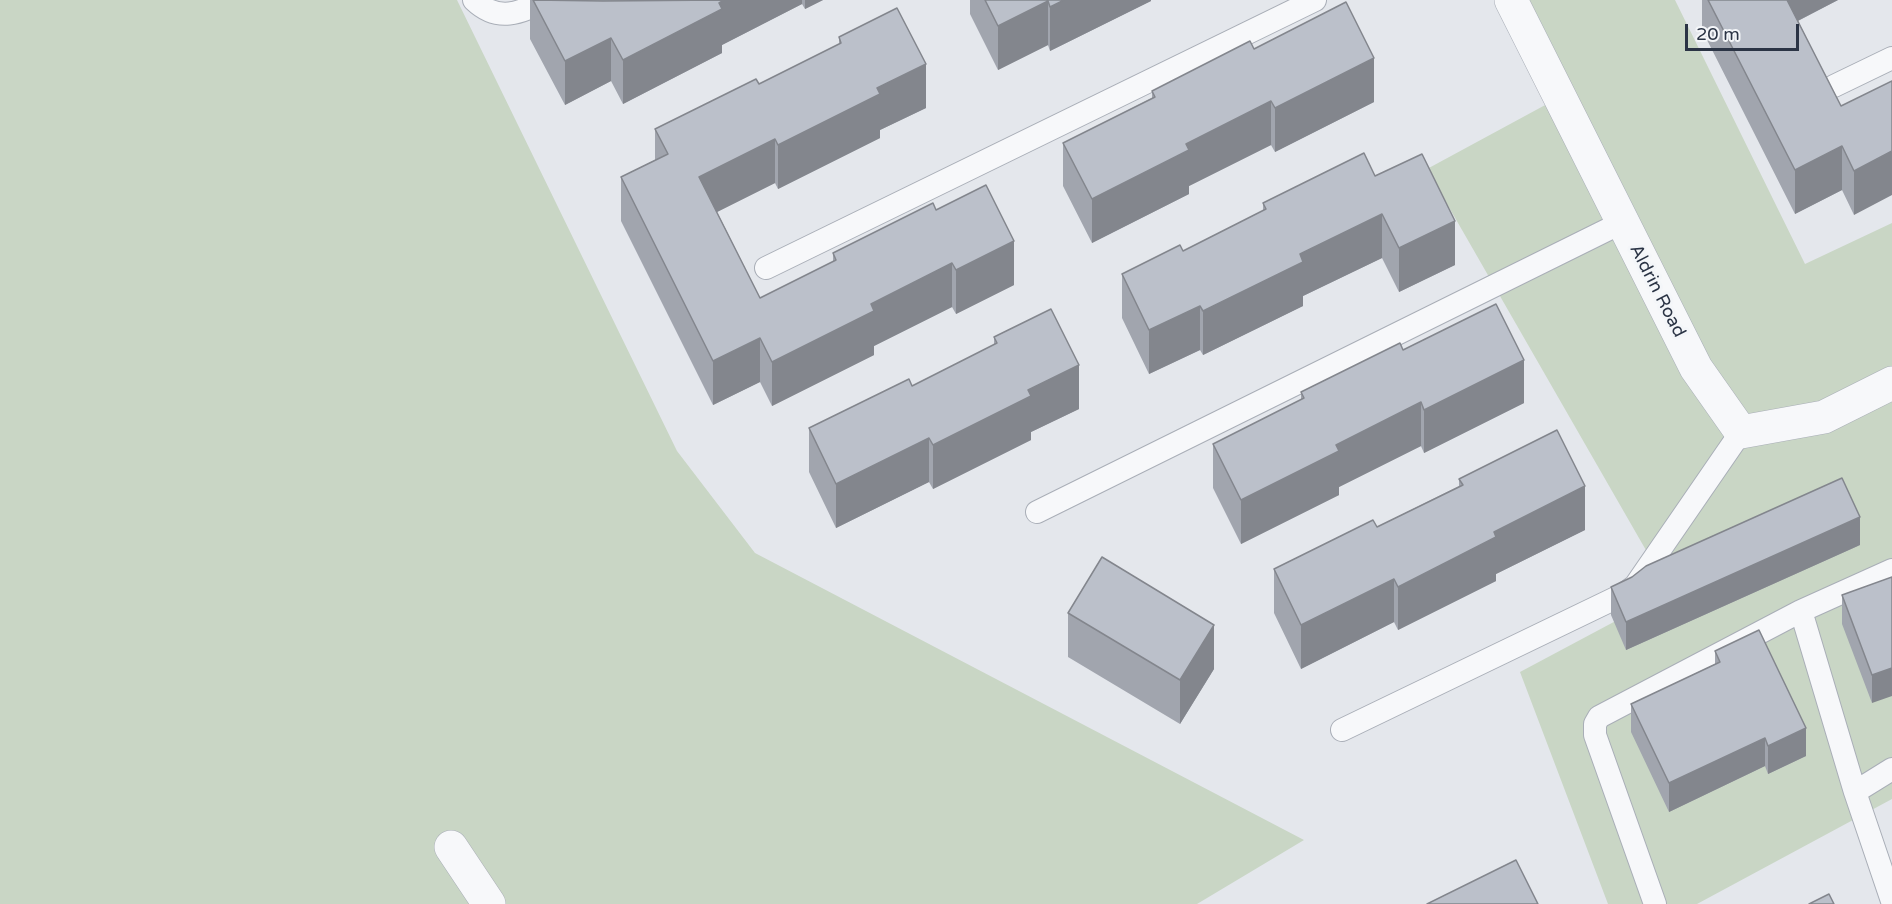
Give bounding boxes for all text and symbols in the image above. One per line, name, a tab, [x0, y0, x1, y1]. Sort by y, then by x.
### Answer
scale bar	[1688, 12, 1802, 50]
text: 20 m	[1696, 23, 1740, 45]
street label: Aldrin Road	[1624, 241, 1690, 341]

